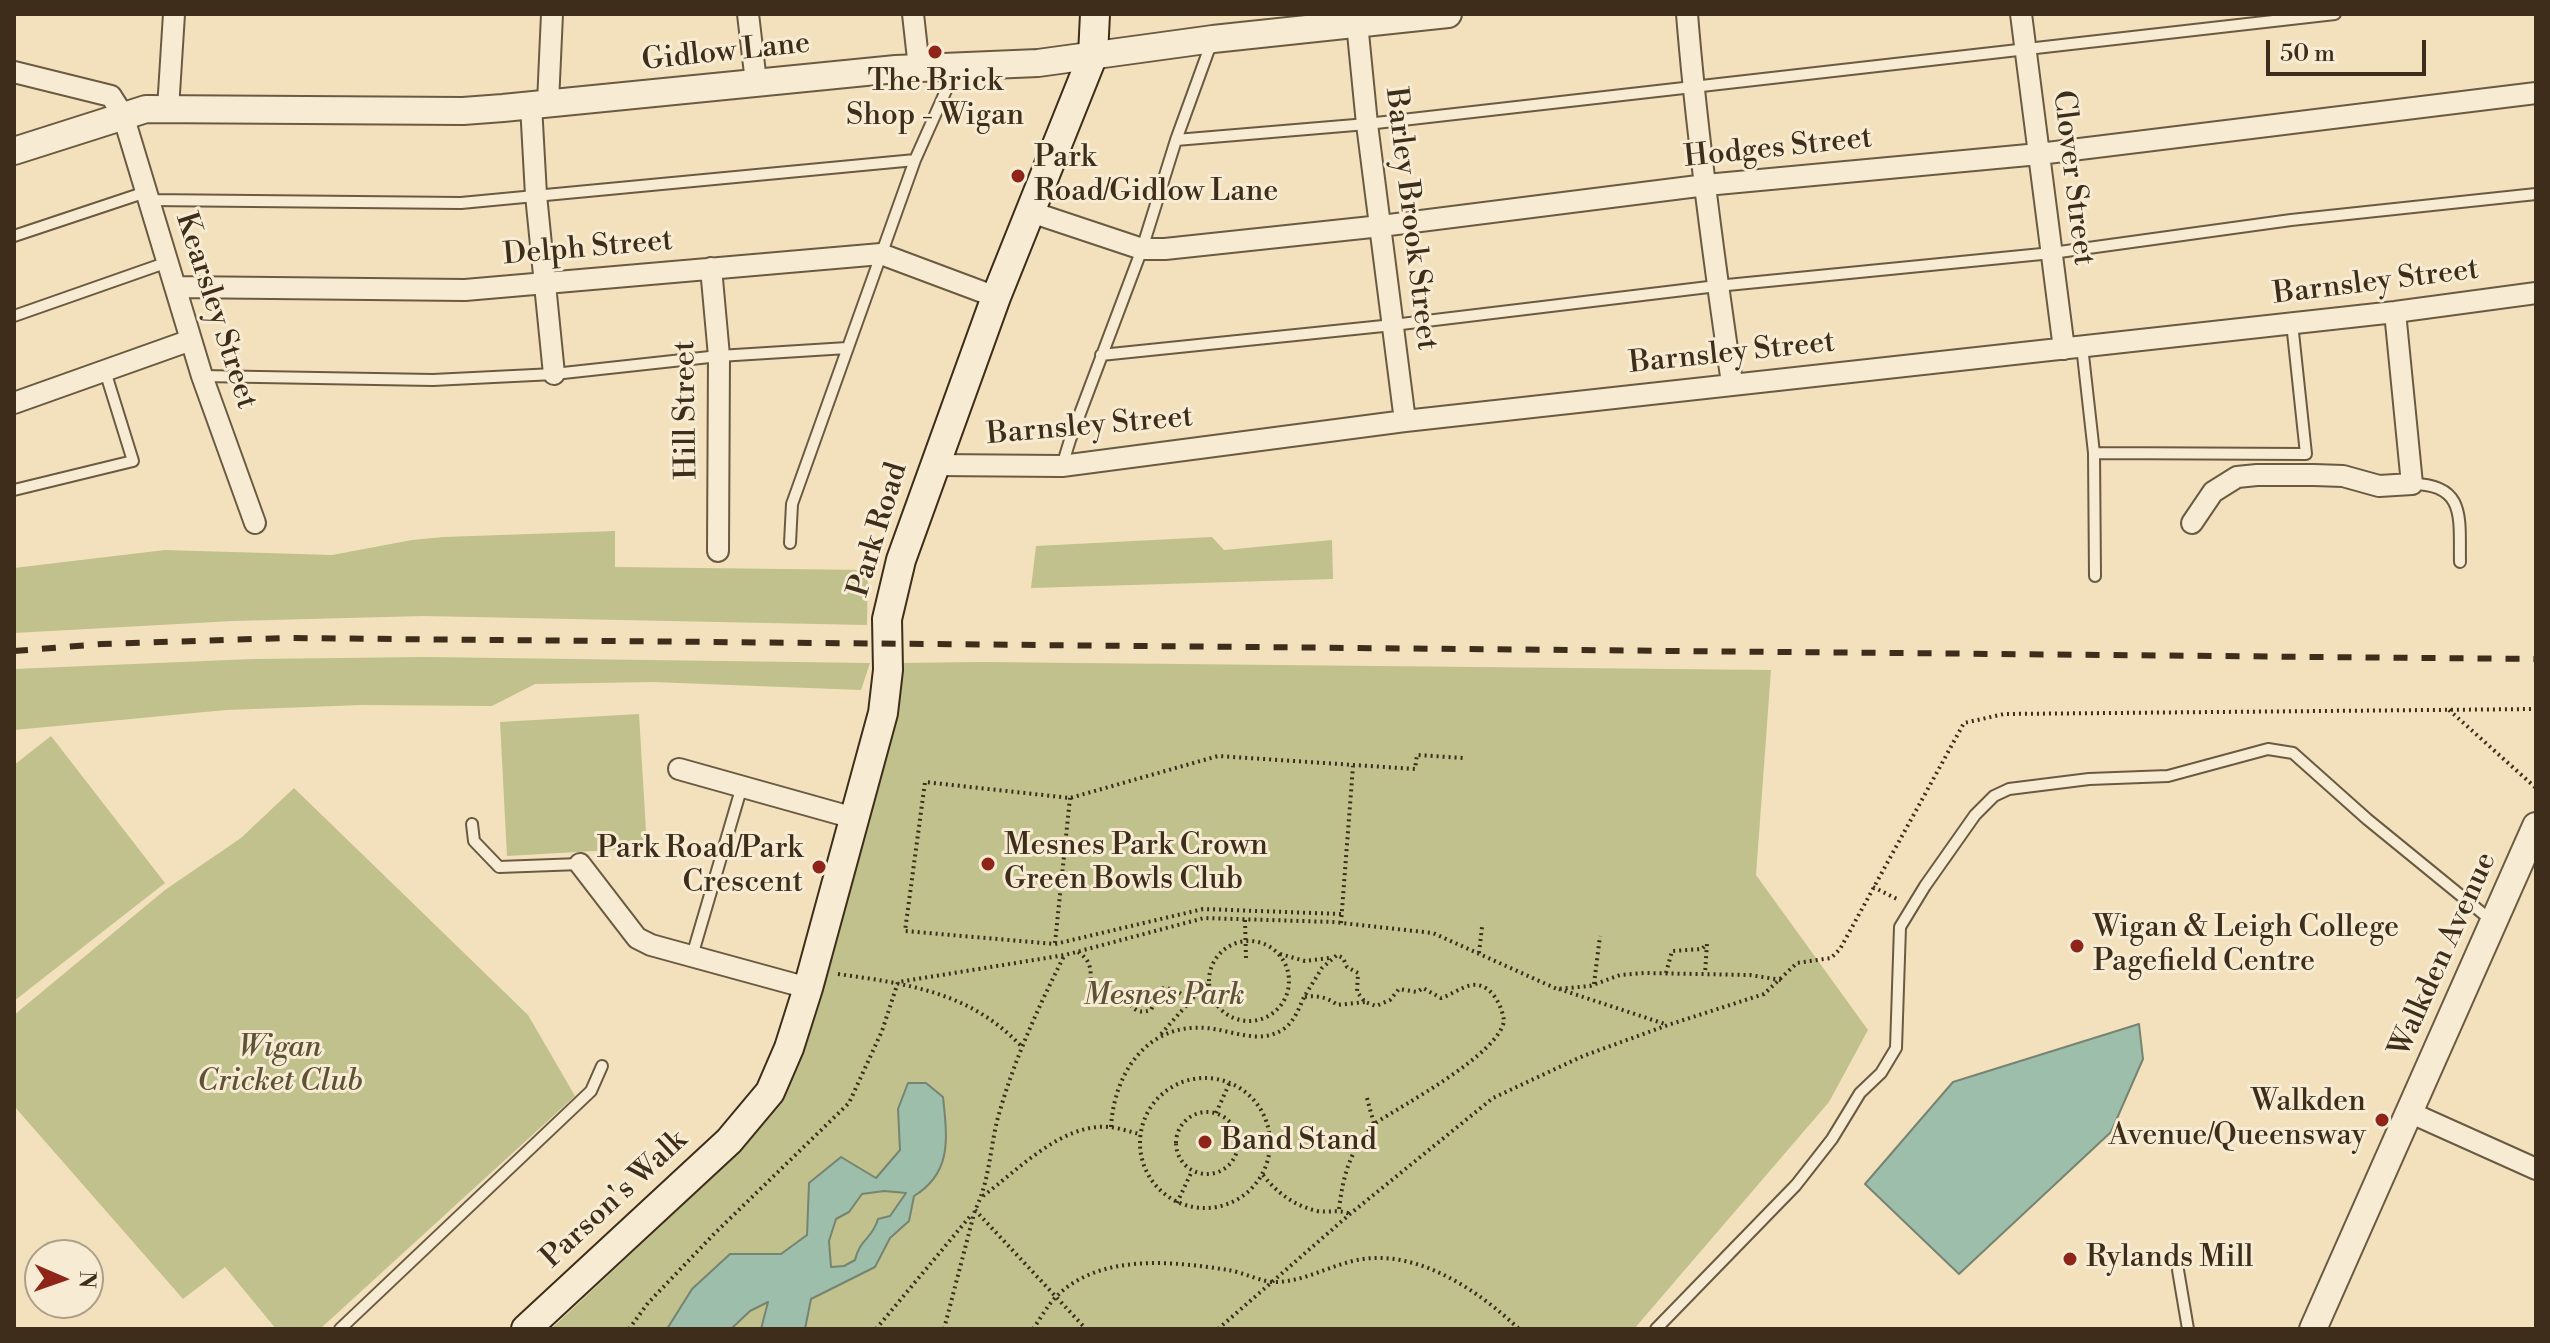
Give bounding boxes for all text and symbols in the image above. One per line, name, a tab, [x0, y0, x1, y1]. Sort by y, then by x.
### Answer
scale bar	[2270, 24, 2430, 74]
street label: Gidlow Lane	[640, 26, 812, 80]
text: 50 m	[2280, 39, 2335, 69]
marker: The Brick Shop - Wigan	[926, 43, 944, 61]
place label: The Brick Shop - Wigan	[846, 65, 1024, 136]
street label: Barley Brook Street	[1376, 86, 1444, 352]
street label: Clover Street	[2043, 88, 2101, 268]
street label: Hodges Street	[1682, 121, 1874, 177]
place label: Park Road/Gidlow Lane	[1034, 141, 1278, 212]
marker: Park Road/Gidlow Lane	[1009, 167, 1027, 185]
street label: Kearsley Street	[166, 208, 264, 414]
street label: Delph Street	[502, 224, 674, 274]
street label: Barnsley Street	[2271, 253, 2481, 313]
street label: Barnsley Street	[1627, 325, 1837, 383]
street label: Hill Street	[668, 340, 706, 480]
street label: Barnsley Street	[985, 400, 1195, 454]
street label: Park Road	[842, 459, 916, 601]
place label: Mesnes Park Crown Green Bowls Club	[1004, 829, 1268, 900]
place label: Park Road/Park Crescent	[597, 832, 803, 902]
street label: Walkden Avenue	[2383, 847, 2505, 1063]
marker: Mesnes Park Crown Green Bowls Club	[979, 855, 997, 873]
marker: Park Road/Park Crescent	[810, 858, 828, 876]
place label: Wigan & Leigh College Pagefield Centre	[2093, 911, 2399, 982]
marker: Wigan & Leigh College Pagefield Centre	[2068, 937, 2086, 955]
park label: Mesnes Park	[1083, 979, 1245, 1015]
park label: Wigan Cricket Club	[197, 1031, 363, 1102]
place label: Walkden Avenue/Queensway	[2109, 1085, 2366, 1156]
marker: Walkden Avenue/Queensway	[2373, 1111, 2391, 1129]
street label: Parson's Walk	[535, 1123, 695, 1277]
place label: Band Stand	[1221, 1124, 1377, 1160]
marker: Band Stand	[1196, 1133, 1214, 1151]
north arrow	[24, 1239, 104, 1319]
place label: Rylands Mill	[2086, 1241, 2253, 1277]
marker: Rylands Mill	[2061, 1250, 2079, 1268]
text: N	[73, 1271, 100, 1289]

